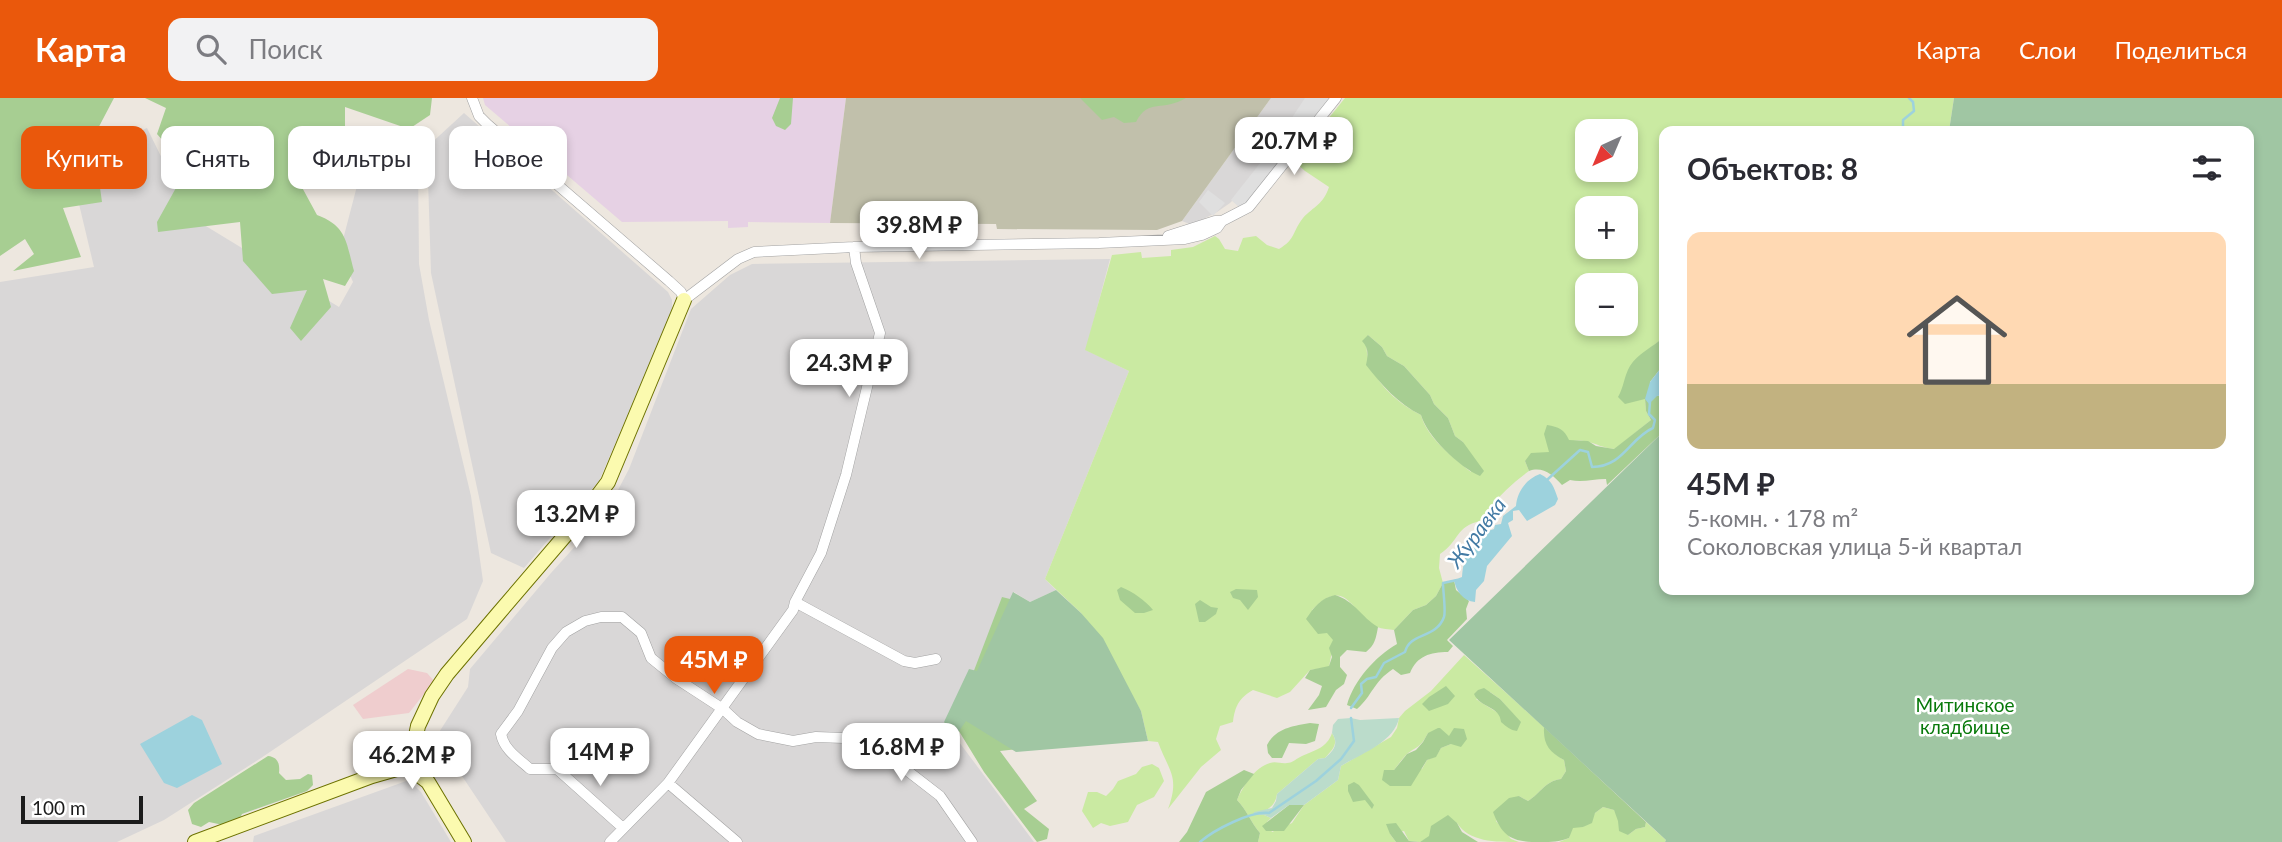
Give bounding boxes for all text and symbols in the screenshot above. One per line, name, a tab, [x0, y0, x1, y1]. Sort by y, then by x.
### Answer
search box	[168, 18, 658, 81]
text: Карта	[35, 29, 126, 69]
icon: search	[192, 30, 230, 68]
text: Поиск	[248, 33, 323, 65]
text: Карта	[1916, 35, 1981, 64]
text: Слои	[2019, 35, 2076, 64]
text: Поделиться	[2114, 35, 2247, 64]
pin: 20.7M ₽	[1229, 118, 1359, 177]
north arrow	[1575, 119, 1638, 182]
map controls	[1575, 119, 1638, 336]
chip: Купить	[21, 126, 147, 189]
chip: Снять	[161, 126, 274, 189]
chip: Фильтры	[288, 126, 435, 189]
chip: Новое	[449, 126, 567, 189]
text: 20.7M ₽	[1251, 126, 1337, 154]
icon: filters	[2188, 149, 2226, 187]
text: Объектов: 8	[1687, 150, 1858, 186]
button: +	[1575, 196, 1638, 259]
pin: 39.8M ₽	[854, 202, 984, 261]
text: 39.8M ₽	[876, 210, 962, 238]
button: −	[1575, 273, 1638, 336]
icon: home	[1894, 277, 2020, 403]
pin: 24.3M ₽	[784, 340, 914, 399]
text: 24.3M ₽	[806, 348, 892, 376]
text: 45M ₽	[1687, 465, 1775, 501]
pin: 13.2M ₽	[511, 490, 641, 550]
water label: Журавка	[1441, 492, 1510, 573]
text: 13.2M ₽	[533, 499, 619, 527]
text: 5-комн. · 178 m²	[1687, 504, 1858, 532]
text: Соколовская улица 5-й квартал	[1687, 532, 2022, 560]
pin: 45M ₽	[665, 636, 763, 696]
text: 45M ₽	[680, 645, 748, 673]
park label: Митинское кладбище	[1916, 693, 2015, 738]
pin: 16.8M ₽	[836, 724, 966, 783]
pin: 14M ₽	[551, 728, 649, 788]
pin: 46.2M ₽	[347, 732, 477, 791]
text: 16.8M ₽	[858, 732, 944, 760]
text: 14M ₽	[566, 737, 634, 765]
text: 46.2M ₽	[369, 740, 455, 768]
scale bar	[21, 793, 144, 825]
text: 100 m	[32, 796, 86, 819]

